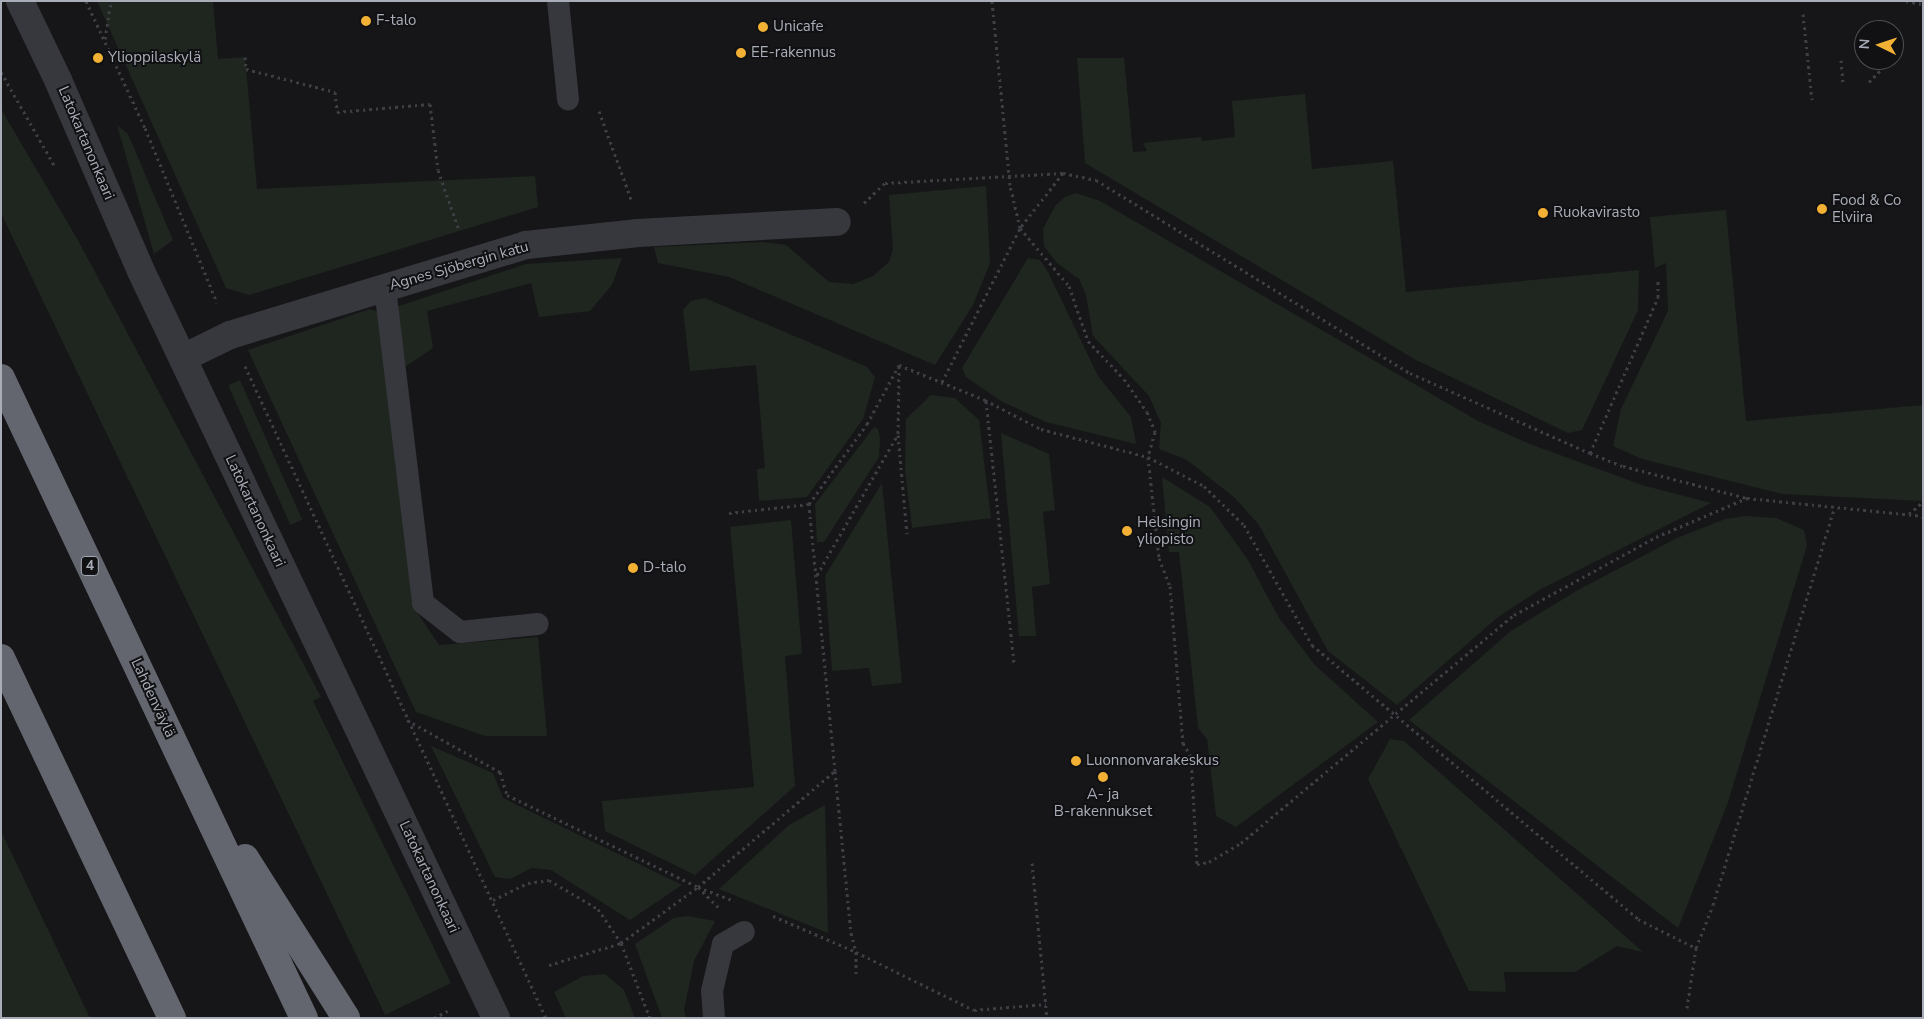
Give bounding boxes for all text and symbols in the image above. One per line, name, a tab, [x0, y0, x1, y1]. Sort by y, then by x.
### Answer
place label: F-talo	[376, 12, 416, 30]
marker: F-talo	[360, 15, 372, 27]
place label: Unicafe	[773, 18, 824, 36]
north arrow	[1854, 20, 1904, 70]
marker: Unicafe	[757, 21, 769, 33]
text: N	[1855, 38, 1874, 50]
place label: EE-rakennus	[751, 44, 836, 62]
marker: EE-rakennus	[735, 47, 747, 59]
place label: Ylioppilaskylä	[108, 49, 201, 67]
marker: Ylioppilaskylä	[92, 52, 104, 64]
street label: Latokartanonkaari	[54, 84, 118, 202]
place label: Food & Co Elviira	[1832, 191, 1901, 226]
marker: Food & Co Elviira	[1816, 203, 1828, 215]
place label: Ruokavirasto	[1553, 204, 1640, 222]
marker: Ruokavirasto	[1537, 207, 1549, 219]
street label: Agnes Sjöbergin katu	[387, 238, 531, 294]
street label: Latokartanonkaari	[221, 452, 289, 570]
place label: Helsingin yliopisto	[1137, 513, 1201, 548]
marker: Helsingin yliopisto	[1121, 525, 1133, 537]
road number: 4	[80, 554, 100, 578]
place label: D-talo	[643, 559, 686, 577]
marker: D-talo	[627, 562, 639, 574]
street label: Lahdenväylä	[127, 656, 179, 740]
place label: Luonnonvarakeskus	[1086, 752, 1219, 770]
marker: Luonnonvarakeskus	[1070, 755, 1082, 767]
marker: A- ja B-rakennukset	[1097, 771, 1109, 783]
place label: A- ja B-rakennukset	[1054, 785, 1152, 820]
street label: Latokartanonkaari	[395, 818, 463, 936]

